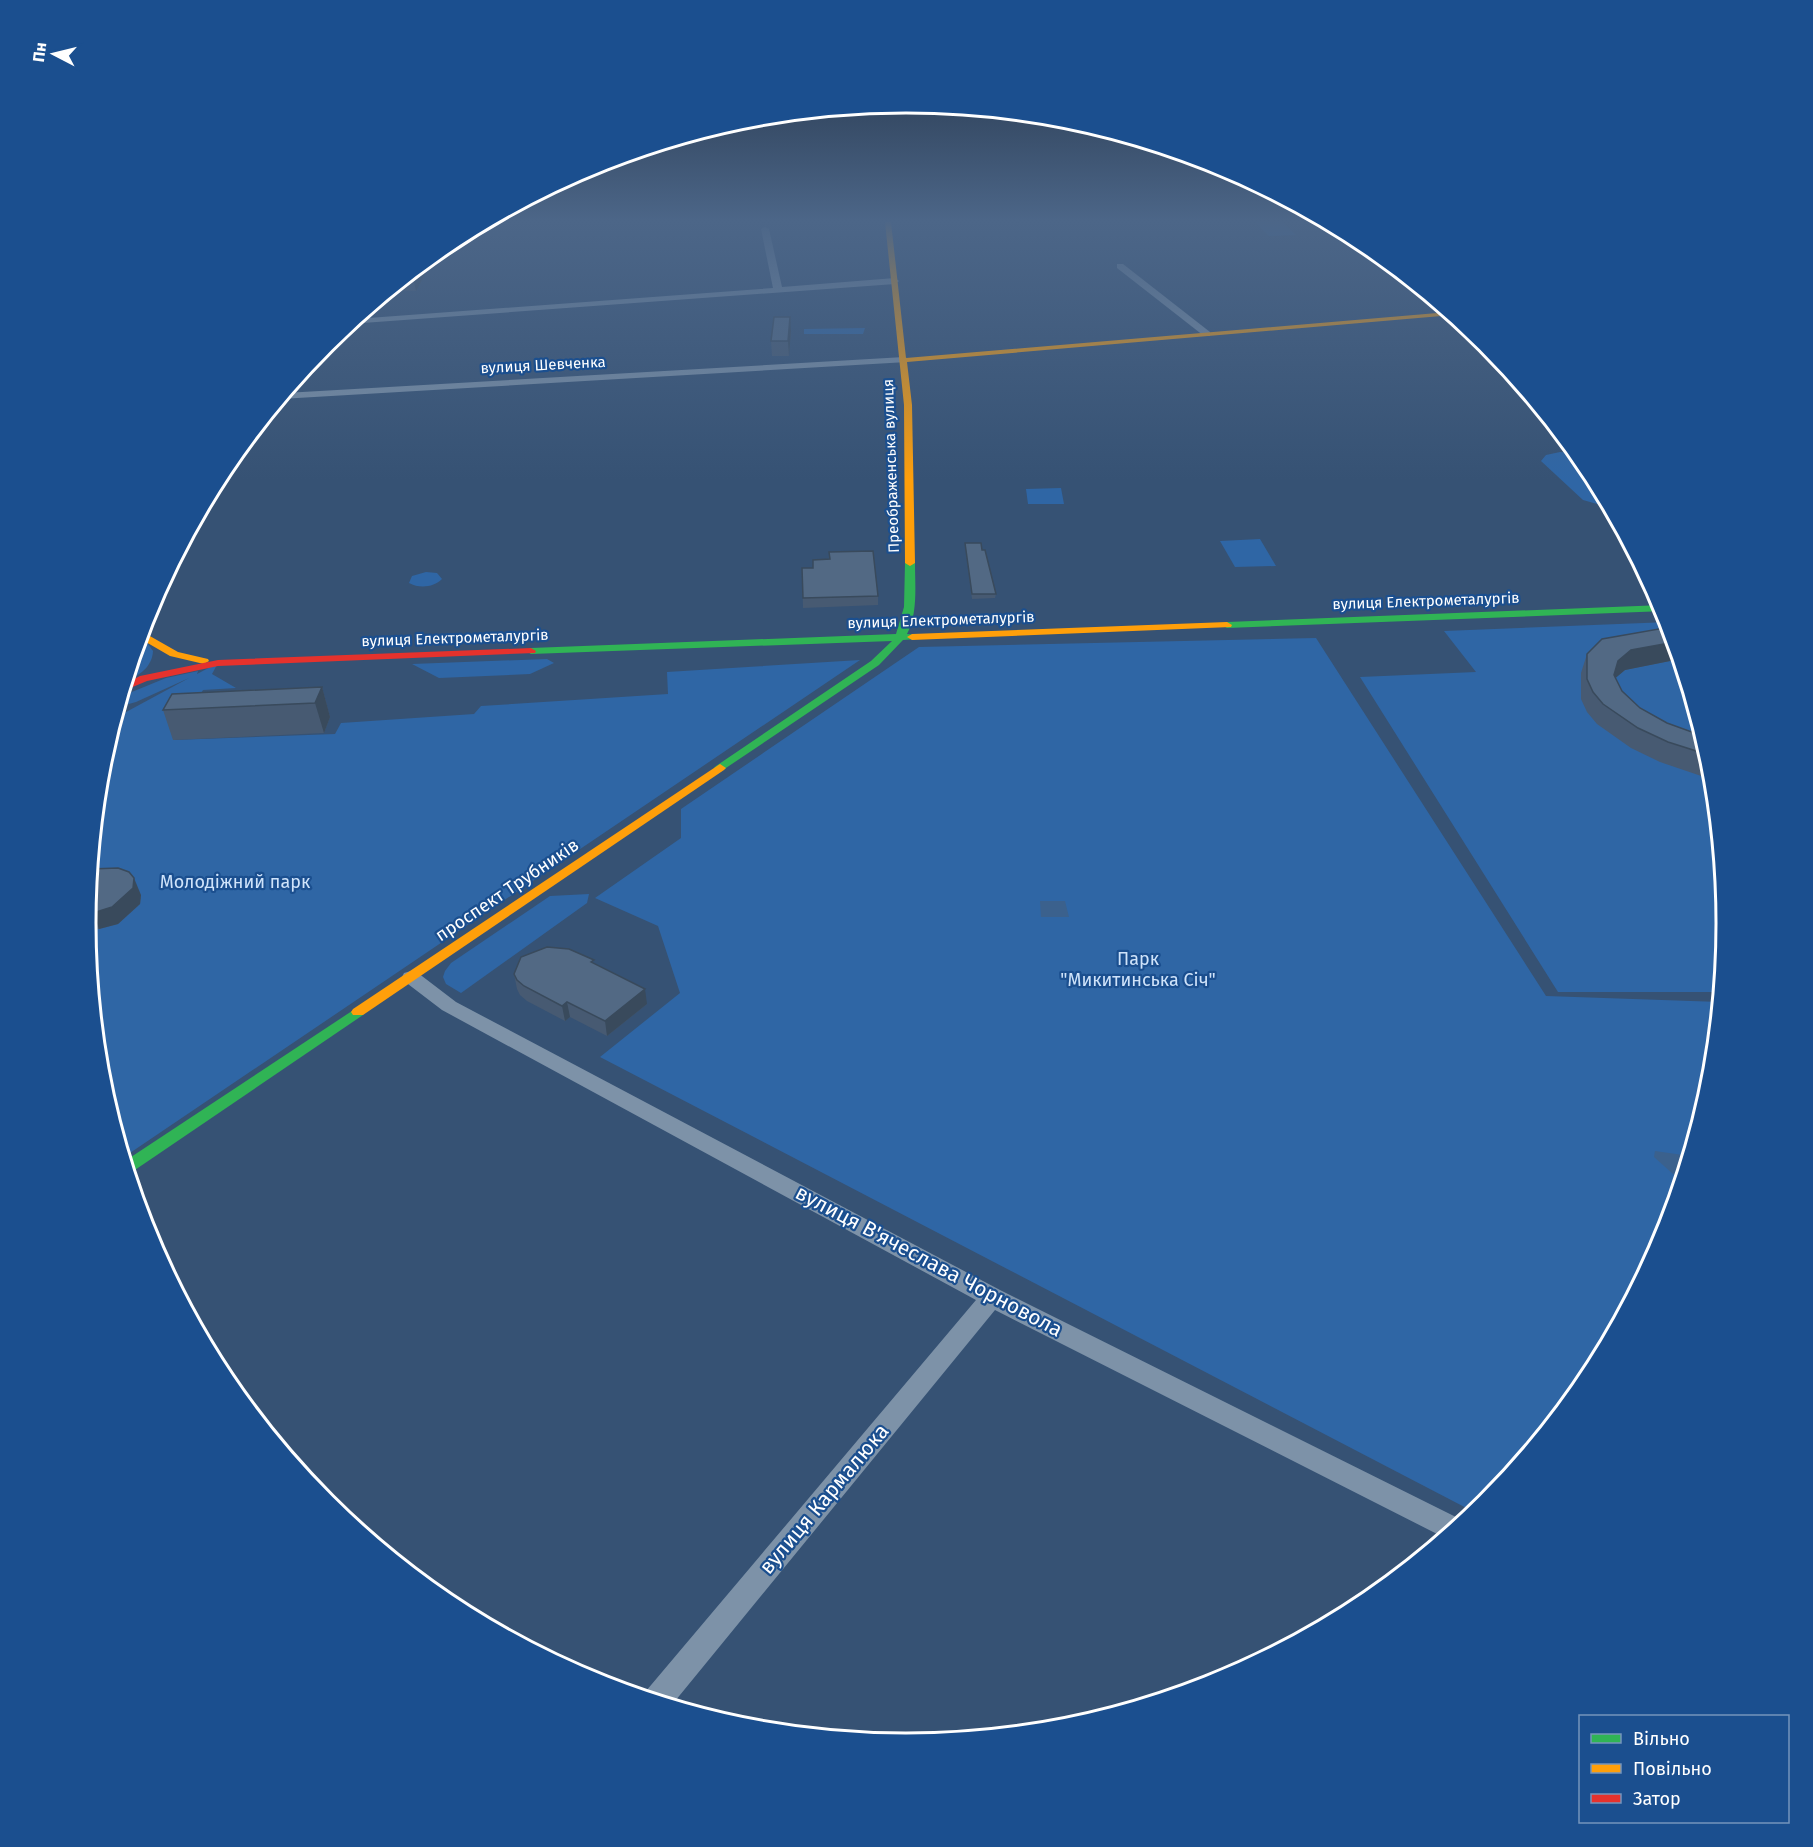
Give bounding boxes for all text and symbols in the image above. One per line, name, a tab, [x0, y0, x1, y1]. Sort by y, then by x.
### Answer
north arrow	[24, 24, 84, 84]
text: Пн	[29, 41, 50, 63]
street label: вулиця Шевченка	[480, 353, 606, 377]
street label: Преображенська вулиця	[879, 379, 903, 553]
street label: вулиця Електрометалургів	[1332, 589, 1520, 613]
street label: вулиця Електрометалургів	[847, 608, 1035, 632]
street label: вулиця Електрометалургів	[361, 626, 549, 650]
street label: проспект Трубників	[431, 834, 583, 946]
park label: Молодіжний парк	[160, 871, 311, 893]
park label: Парк "Микитинська Січ"	[1060, 948, 1216, 991]
street label: вулиця В'ячеслава Чорновола	[791, 1179, 1067, 1343]
street label: вулиця Кармалюка	[754, 1419, 894, 1579]
legend	[1579, 1715, 1789, 1823]
text: Вільно	[1633, 1728, 1690, 1750]
text: Повільно	[1633, 1758, 1712, 1780]
text: Затор	[1633, 1788, 1681, 1810]

